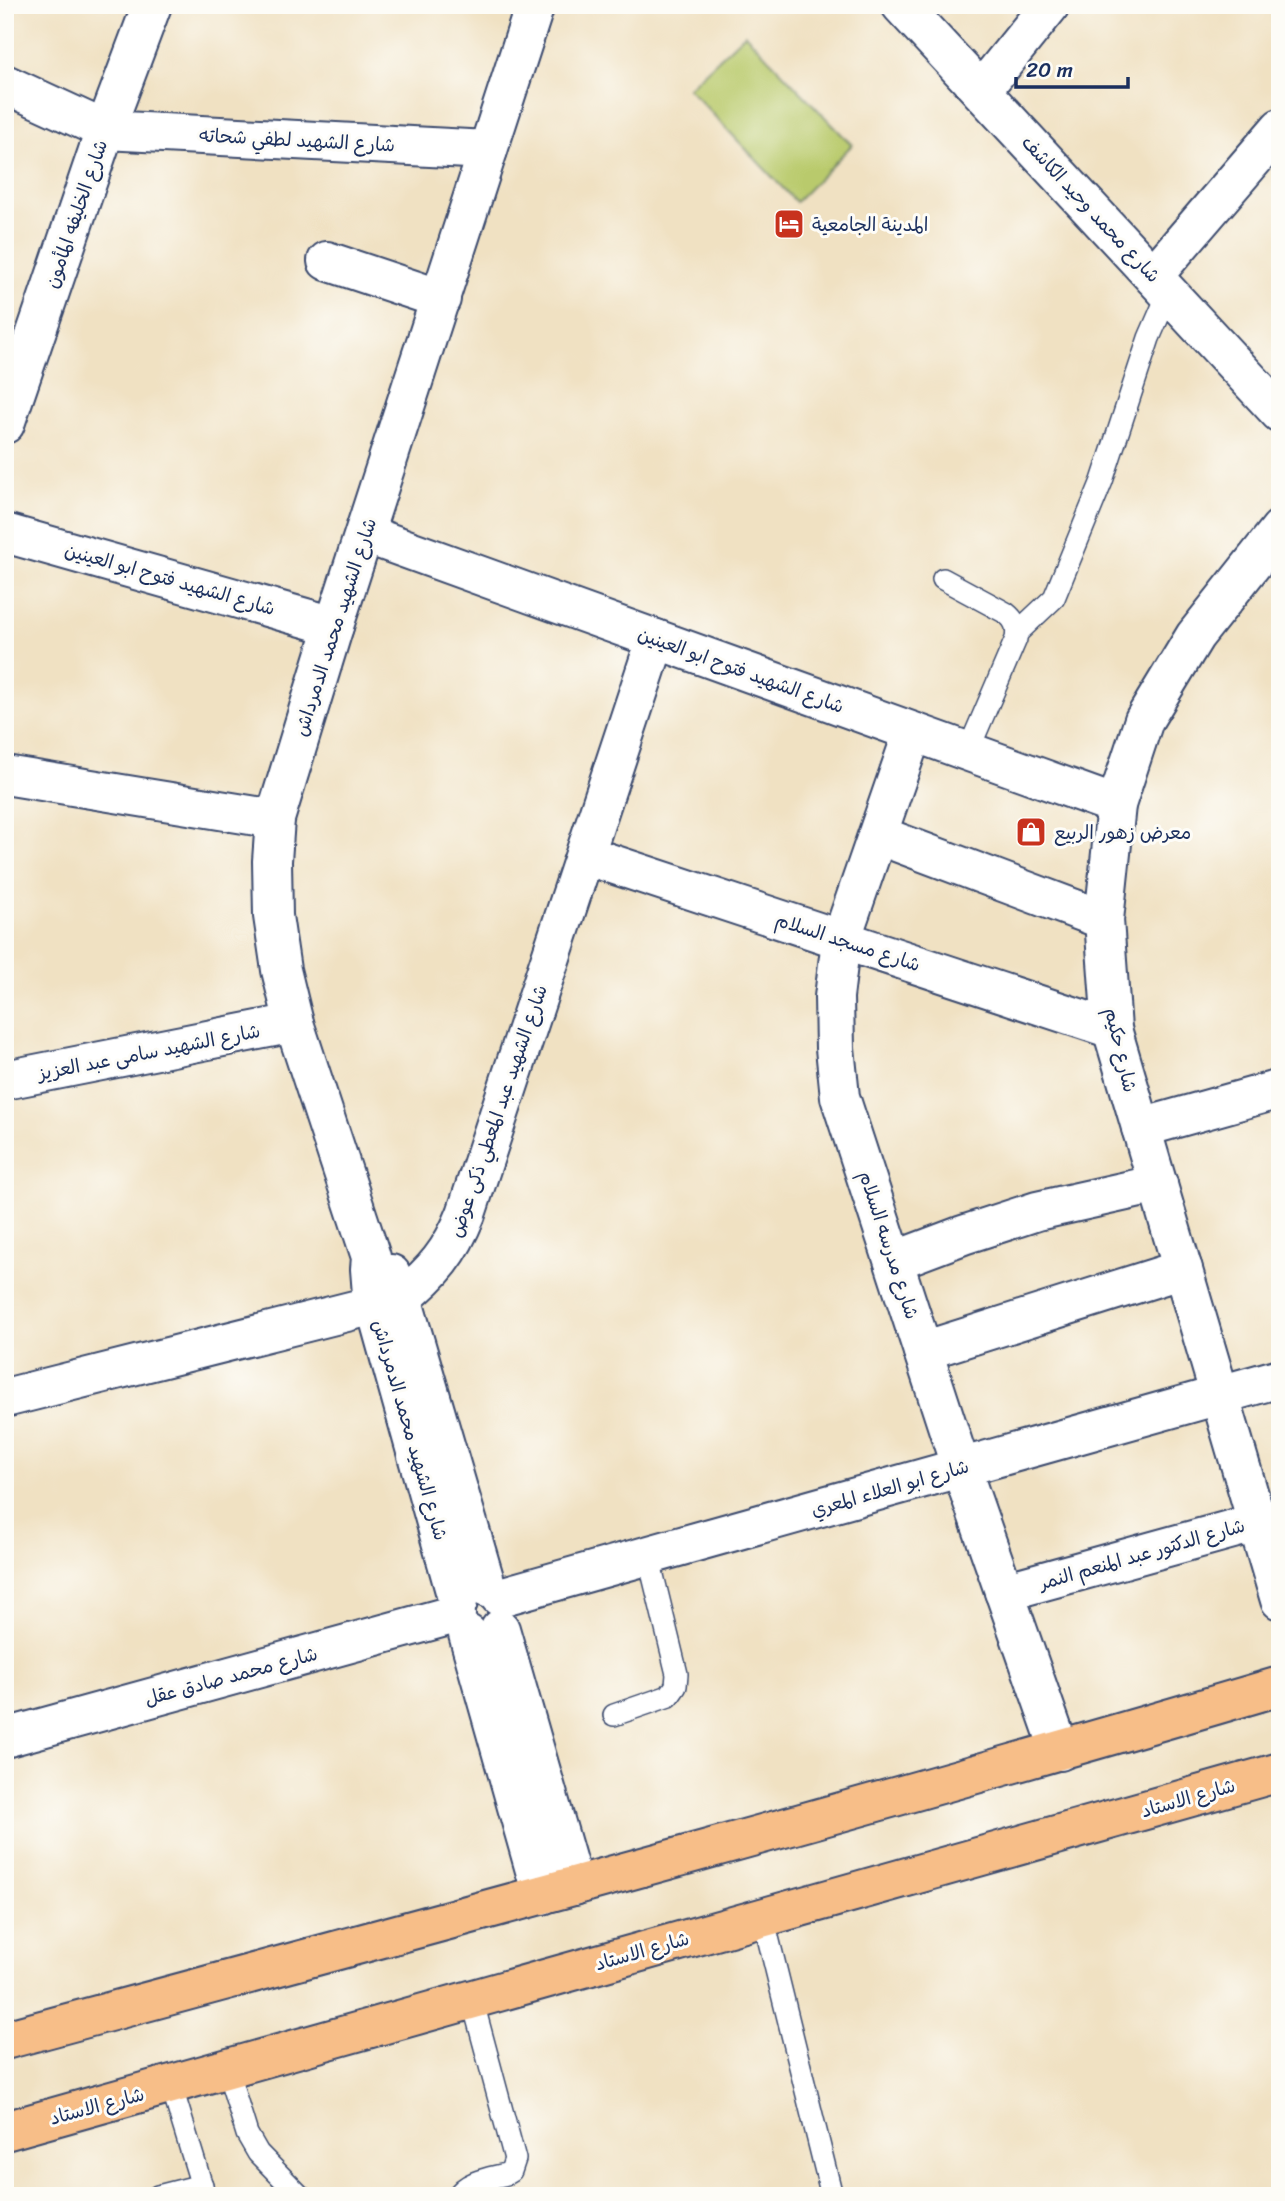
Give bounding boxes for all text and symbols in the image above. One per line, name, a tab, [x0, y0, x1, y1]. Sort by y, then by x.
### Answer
scale bar	[1016, 46, 1128, 90]
text: 20 m	[1026, 51, 1073, 89]
street label: شارع الشهيد لطفي شحاته	[198, 118, 396, 162]
street label: شارع محمد وحيد الكاشف	[1013, 127, 1169, 291]
street label: شارع الخليفه المأمون	[35, 135, 117, 293]
hotel icon: المدينة الجامعية	[772, 207, 806, 241]
place label: المدينة الجامعية	[812, 208, 928, 241]
street label: شارع الشهيد محمد الدمرداش	[284, 513, 386, 741]
street label: شارع الشهيد فتوح ابو العينين	[61, 533, 279, 625]
street label: شارع الشهيد فتوح ابو العينين	[633, 617, 849, 723]
shop icon: معرض زهور الربيع	[1014, 815, 1048, 849]
place label: معرض زهور الربيع	[1054, 816, 1191, 849]
street label: شارع مسجد السلام	[771, 903, 925, 981]
street label: شارع الشهيد عبد المعطي ذكى عوض	[439, 980, 557, 1242]
street label: شارع حكيم	[1095, 1004, 1147, 1096]
street label: شارع الشهيد سامى عبد العزيز	[33, 1014, 263, 1090]
street label: شارع مدرسه السلام	[849, 1166, 929, 1324]
street label: شارع الشهيد محمد الدمرداش	[363, 1316, 457, 1544]
street label: شارع ابو العلاء المعري	[807, 1450, 973, 1526]
street label: شارع الدكتور عبد المنعم النمر	[1033, 1509, 1249, 1600]
street label: شارع محمد صادق عقل	[141, 1637, 321, 1715]
street label: شارع الاستاد	[1137, 1769, 1239, 1827]
street label: شارع الاستاد	[591, 1922, 693, 1980]
street label: شارع الاستاد	[46, 2078, 148, 2134]

